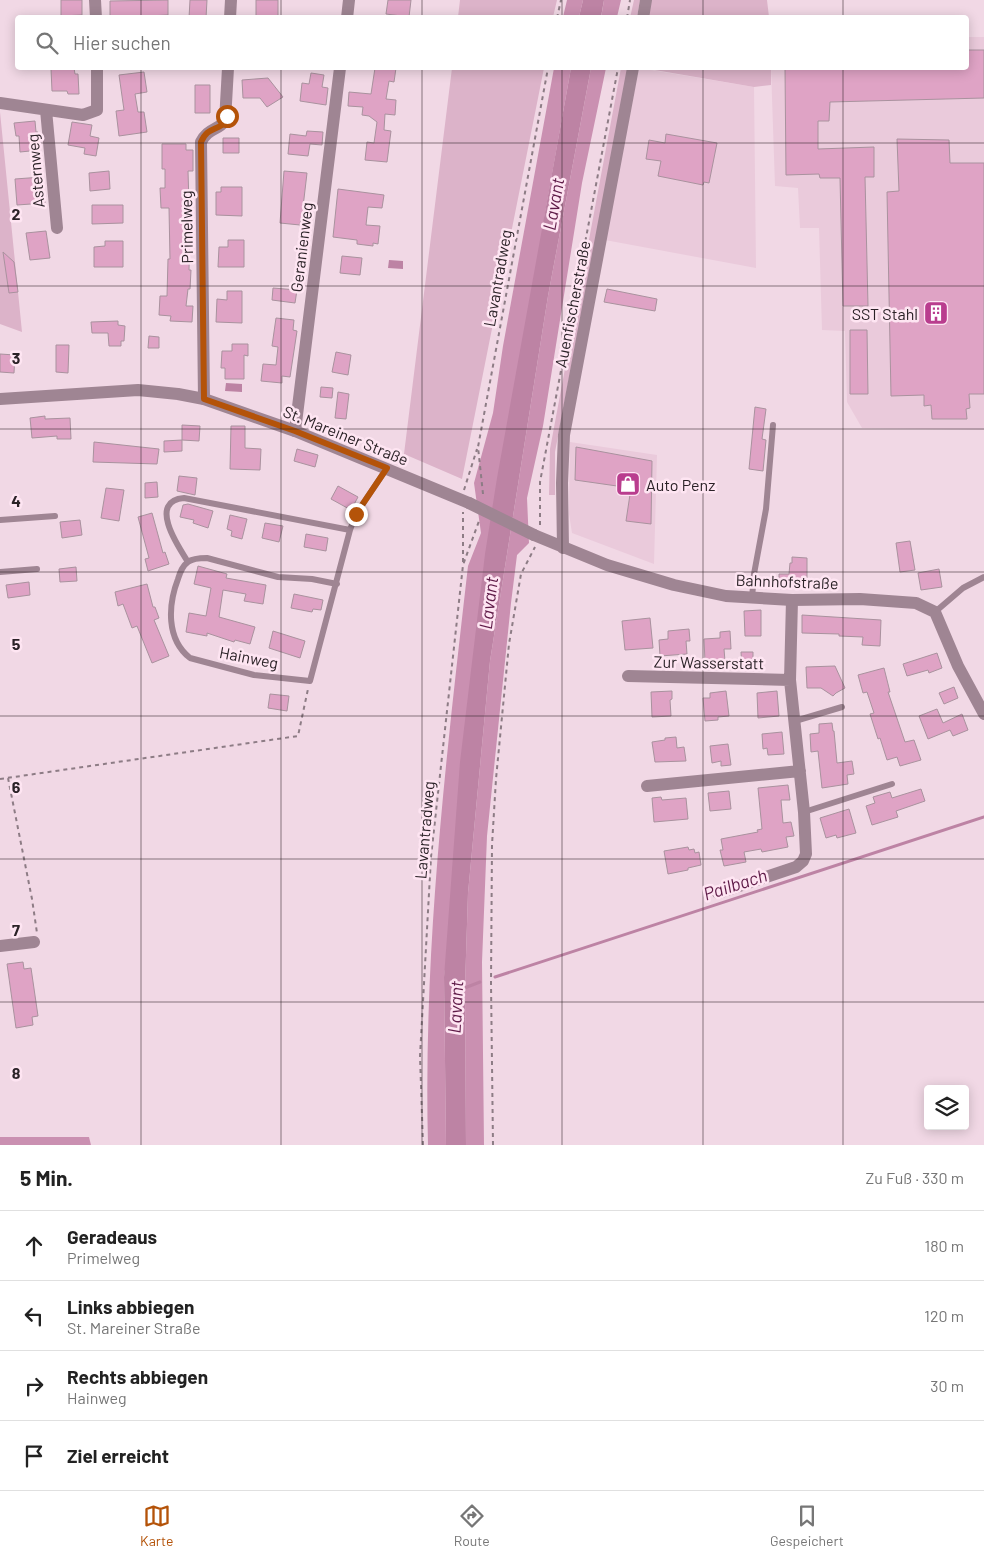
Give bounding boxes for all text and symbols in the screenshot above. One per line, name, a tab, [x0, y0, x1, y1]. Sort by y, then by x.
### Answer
search box	[15, 15, 969, 70]
icon: search	[33, 29, 61, 57]
text: Hier suchen	[73, 31, 171, 54]
route start	[216, 105, 239, 128]
street label: Asternweg	[22, 133, 48, 209]
water label: Lavant	[538, 176, 569, 232]
street label: Primelweg	[176, 190, 196, 264]
street label: Geranienweg	[286, 201, 316, 293]
text: 2	[12, 204, 21, 223]
street label: Lavantradweg	[479, 228, 515, 328]
street label: Auenfischerstraße	[550, 239, 594, 369]
building icon: SST Stahl	[923, 300, 949, 326]
place label: SST Stahl	[852, 304, 918, 323]
text: 3	[12, 348, 20, 367]
street label: St. Mareiner Straße	[281, 401, 411, 469]
shop icon: Auto Penz	[615, 471, 641, 497]
place label: Auto Penz	[646, 475, 715, 494]
text: 4	[11, 491, 21, 510]
route end	[345, 503, 368, 526]
street label: Bahnhofstraße	[735, 570, 839, 592]
water label: Lavant	[474, 575, 502, 630]
text: 5	[12, 634, 21, 653]
street label: Hainweg	[218, 642, 280, 672]
street label: Zur Wasserstatt	[654, 652, 764, 672]
text: 6	[12, 777, 21, 796]
street label: Lavantradweg	[410, 780, 438, 880]
water label: Pailbach	[700, 863, 770, 905]
text: 7	[12, 920, 20, 939]
water label: Lavant	[443, 980, 467, 1034]
text: 8	[12, 1063, 21, 1082]
map controls	[924, 1085, 969, 1130]
button: layers	[924, 1085, 969, 1130]
text: 5 Min.	[20, 1165, 73, 1190]
text: Zu Fuß · 330 m	[865, 1168, 964, 1187]
text: Geradeaus	[67, 1225, 157, 1248]
icon: ahead	[20, 1232, 48, 1260]
text: 180 m	[925, 1236, 964, 1255]
text: Primelweg	[67, 1248, 140, 1267]
text: Links abbiegen	[67, 1295, 194, 1318]
icon: left	[20, 1302, 48, 1330]
text: 120 m	[924, 1306, 964, 1325]
text: St. Mareiner Straße	[67, 1318, 200, 1337]
text: Rechts abbiegen	[67, 1365, 208, 1388]
icon: right	[20, 1372, 48, 1400]
text: 30 m	[930, 1376, 964, 1395]
text: Hainweg	[67, 1388, 127, 1407]
icon: arrive	[20, 1442, 48, 1470]
text: Ziel erreicht	[67, 1444, 169, 1467]
tab: Karte	[140, 1502, 173, 1549]
tab: Route	[454, 1502, 490, 1549]
tab: Gespeichert	[770, 1502, 844, 1549]

